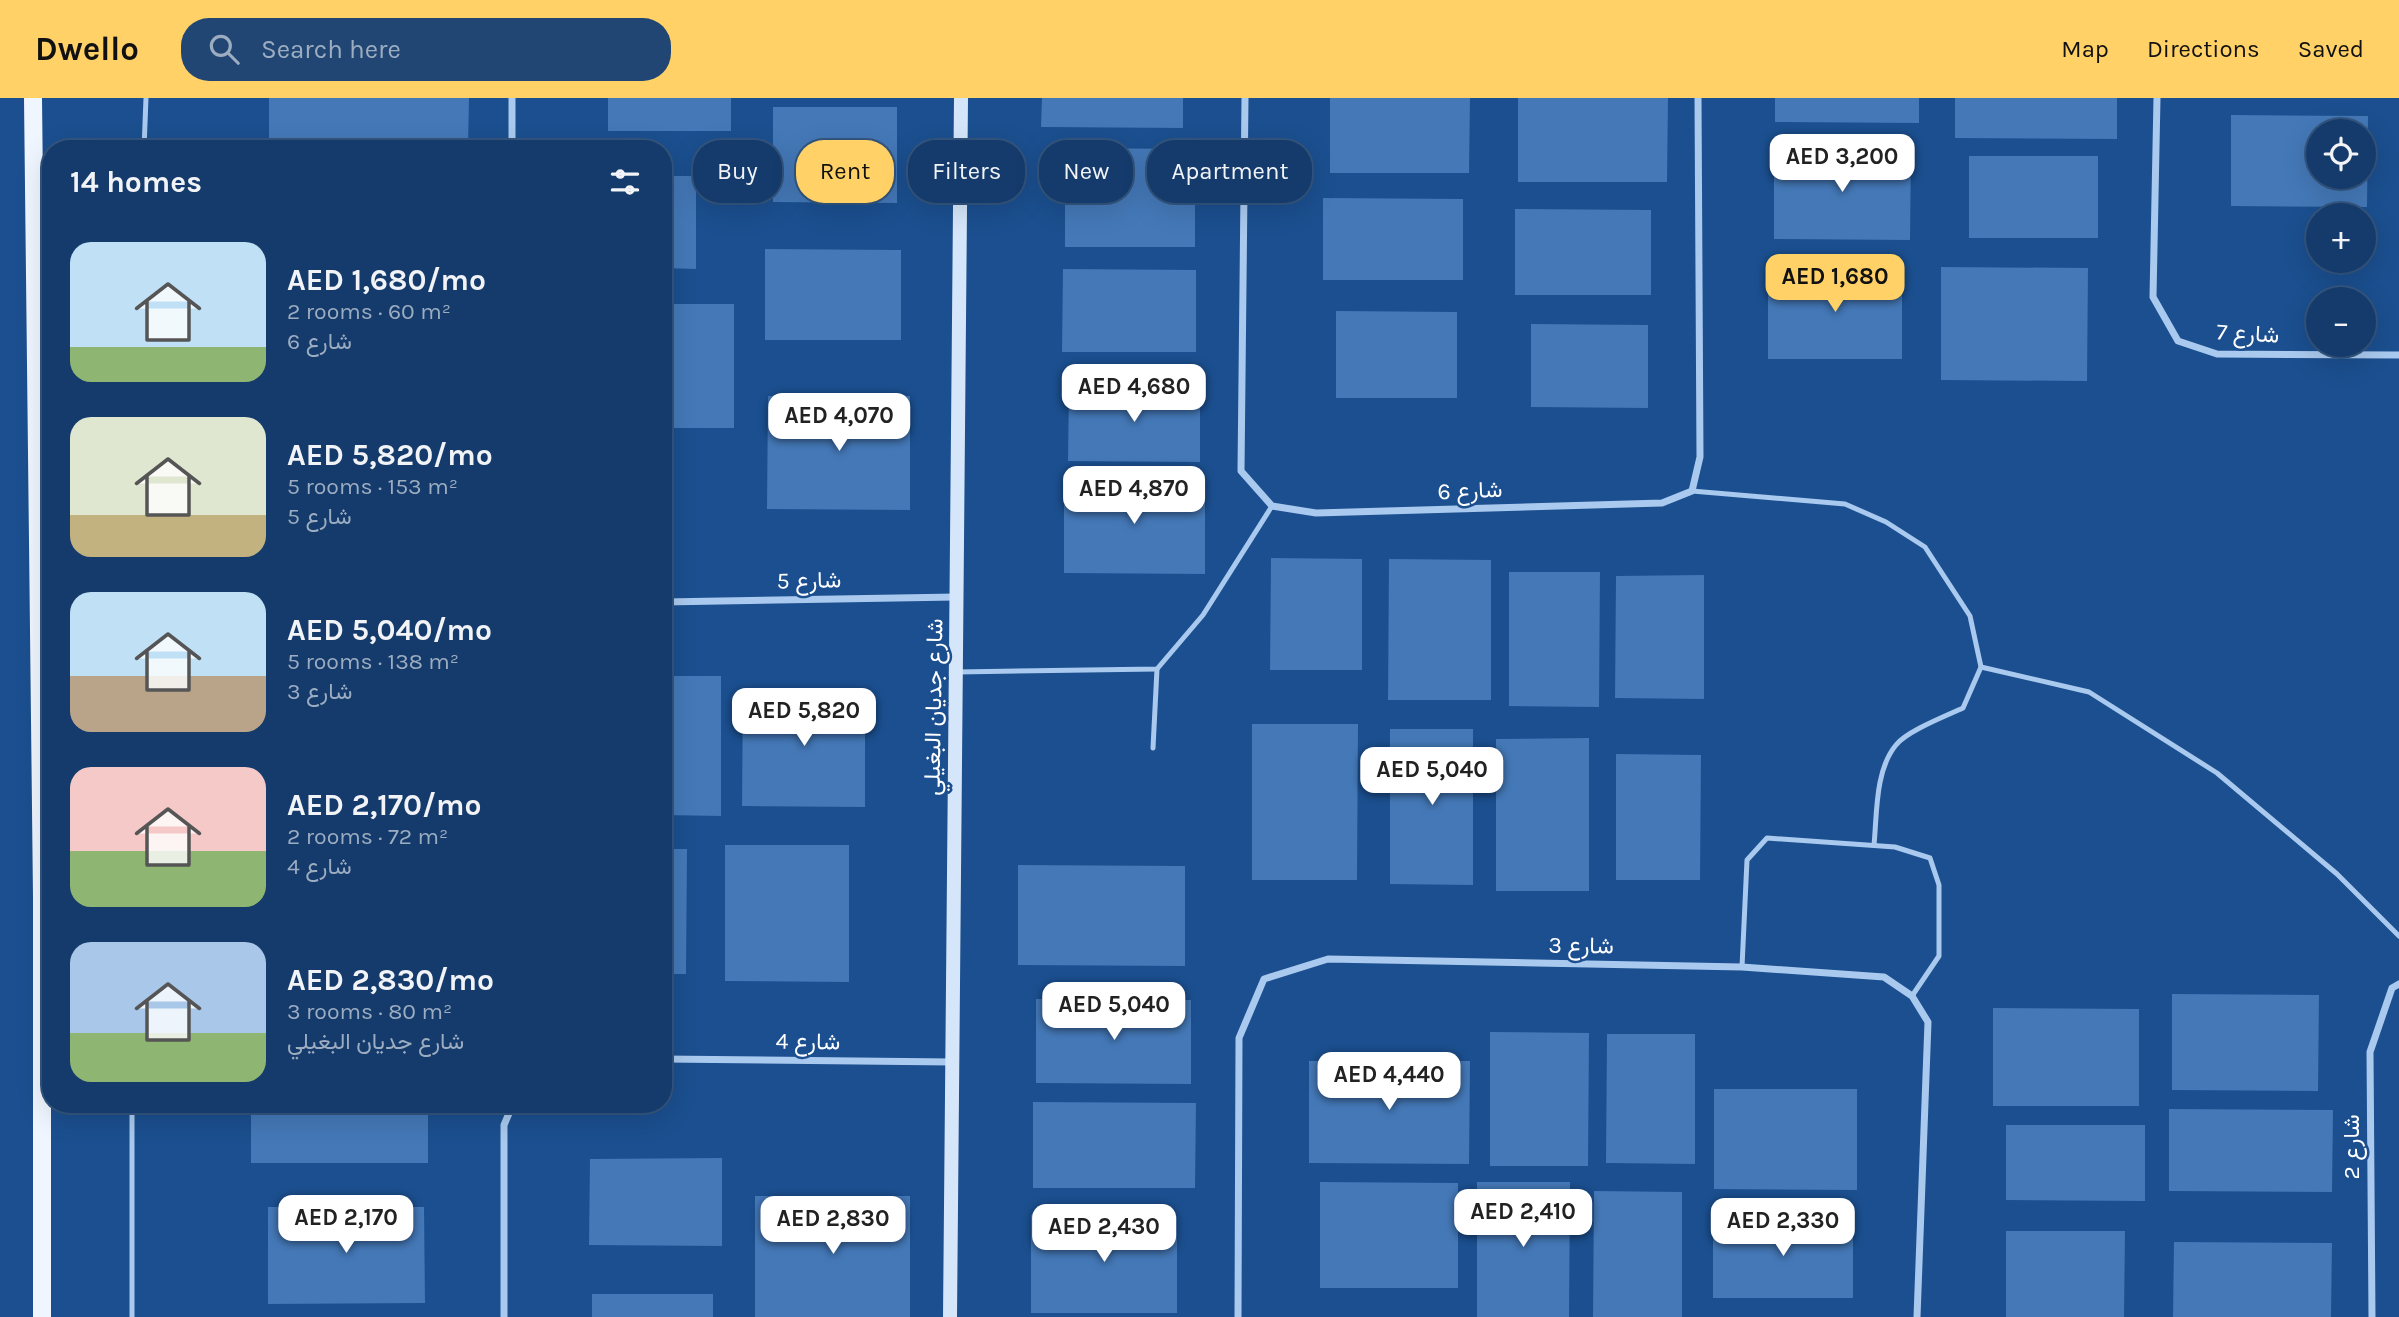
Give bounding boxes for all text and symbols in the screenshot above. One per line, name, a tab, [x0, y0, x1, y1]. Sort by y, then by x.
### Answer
search box	[181, 18, 671, 81]
text: Dwello	[35, 30, 139, 68]
icon: search	[205, 30, 243, 68]
text: Search here	[261, 34, 401, 65]
text: Map	[2061, 35, 2109, 63]
text: Directions	[2147, 35, 2260, 63]
text: Saved	[2298, 35, 2364, 63]
map controls	[2306, 119, 2376, 357]
button: locate	[2306, 119, 2376, 189]
pin: AED 3,200	[1762, 134, 1922, 194]
chip: Buy	[693, 140, 782, 203]
chip: Rent	[796, 140, 894, 203]
chip: Filters	[908, 140, 1025, 203]
chip: New	[1039, 140, 1133, 203]
chip: Apartment	[1147, 140, 1312, 203]
text: AED 3,200	[1786, 143, 1898, 170]
icon: filters	[606, 163, 644, 201]
text: 14 homes	[70, 164, 202, 200]
button: +	[2306, 203, 2376, 273]
pin: AED 1,680	[1755, 254, 1915, 314]
text: AED 1,680/mo	[287, 262, 486, 298]
text: AED 1,680	[1782, 263, 1888, 290]
icon: home	[126, 270, 210, 354]
button: −	[2306, 287, 2376, 357]
text: 2 rooms · 60 m²	[287, 298, 451, 325]
street label: شارع 7	[2216, 318, 2280, 351]
text: شارع 6	[287, 328, 352, 355]
pin: AED 4,680	[1054, 364, 1214, 424]
text: AED 4,680	[1078, 373, 1190, 400]
pin: AED 4,070	[759, 394, 919, 453]
text: AED 4,070	[784, 402, 894, 429]
text: AED 5,820/mo	[287, 437, 493, 473]
icon: home	[126, 445, 210, 529]
pin: AED 4,870	[1054, 466, 1214, 526]
text: 5 rooms · 153 m²	[287, 473, 458, 500]
text: AED 4,870	[1079, 475, 1189, 502]
street label: شارع 6	[1437, 476, 1503, 507]
text: شارع 5	[287, 503, 352, 530]
street label: شارع 5	[776, 566, 842, 597]
text: AED 5,040/mo	[287, 612, 492, 648]
street label: شارع جديان البغيلي	[918, 618, 954, 796]
icon: home	[126, 620, 210, 704]
text: 5 rooms · 138 m²	[287, 648, 459, 675]
text: شارع 3	[287, 678, 352, 705]
pin: AED 5,820	[724, 688, 884, 748]
text: AED 5,820	[748, 697, 860, 724]
pin: AED 5,040	[1352, 748, 1512, 807]
text: AED 5,040	[1376, 756, 1488, 783]
text: AED 2,170/mo	[287, 787, 481, 823]
icon: home	[126, 795, 210, 879]
text: 2 rooms · 72 m²	[287, 823, 448, 850]
text: شارع 4	[287, 853, 352, 880]
street label: شارع 3	[1548, 931, 1614, 962]
text: AED 2,830/mo	[287, 962, 494, 998]
icon: home	[126, 970, 210, 1054]
pin: AED 5,040	[1034, 982, 1194, 1042]
text: AED 5,040	[1058, 991, 1170, 1018]
text: 3 rooms · 80 m²	[287, 998, 452, 1025]
street label: شارع 4	[775, 1027, 841, 1058]
text: شارع جديان البغيلي	[287, 1028, 464, 1055]
pin: AED 4,440	[1309, 1052, 1469, 1112]
text: AED 4,440	[1334, 1061, 1444, 1088]
street label: شارع 2	[2338, 1114, 2367, 1180]
pin: AED 2,410	[1443, 1190, 1603, 1249]
pin: AED 2,170	[266, 1196, 426, 1255]
pin: AED 2,830	[753, 1196, 913, 1256]
text: AED 2,410	[1470, 1198, 1576, 1225]
pin: AED 2,330	[1703, 1198, 1863, 1258]
text: AED 2,170	[294, 1204, 398, 1231]
pin: AED 2,430	[1024, 1204, 1184, 1264]
text: AED 2,830	[777, 1205, 889, 1232]
text: AED 2,330	[1727, 1207, 1839, 1234]
text: AED 2,430	[1048, 1213, 1160, 1240]

